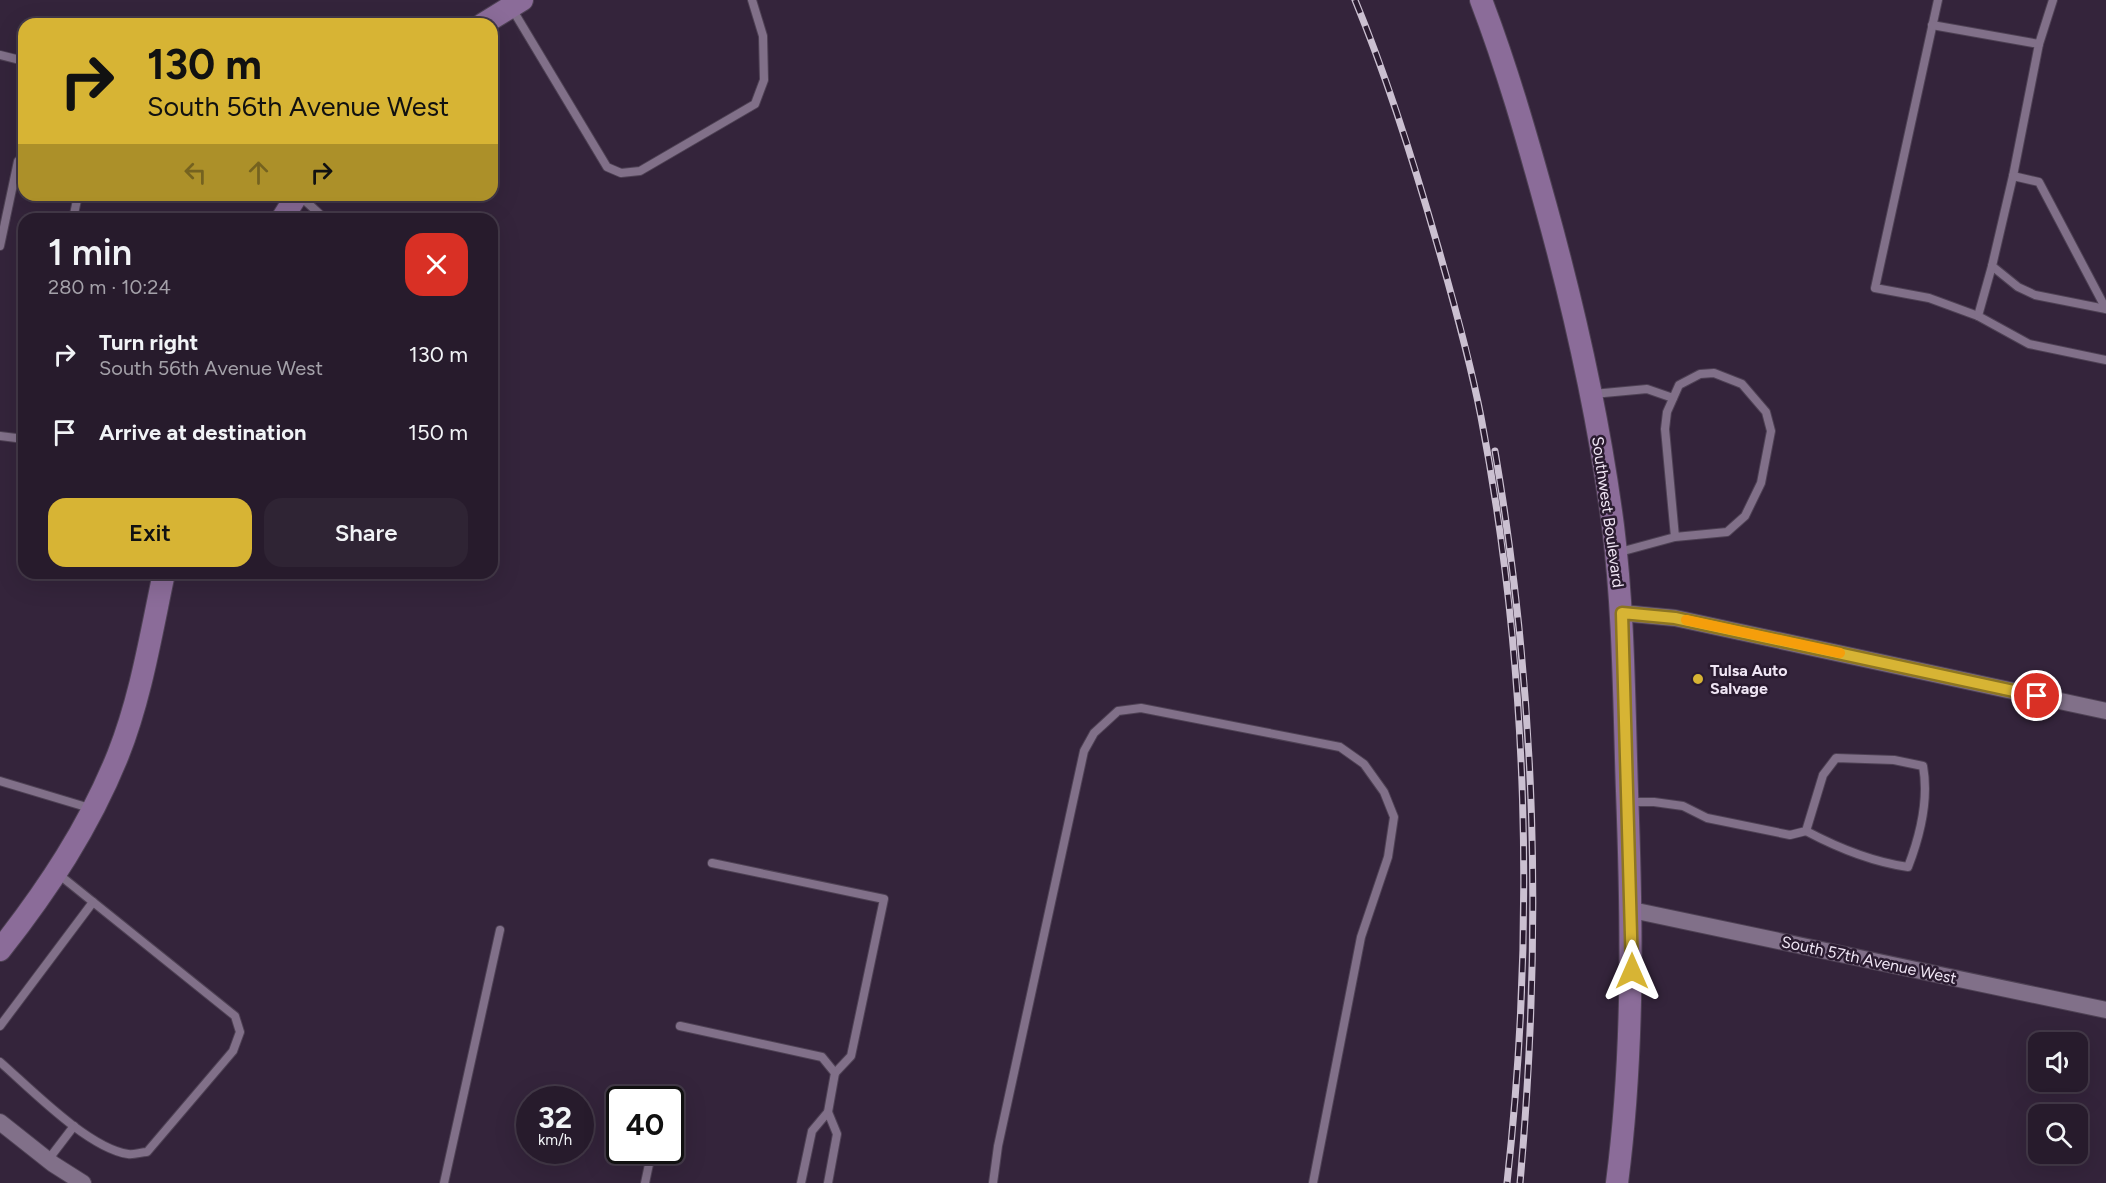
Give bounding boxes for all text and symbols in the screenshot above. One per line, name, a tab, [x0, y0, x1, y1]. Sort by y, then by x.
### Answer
text: 130 m	[147, 39, 262, 90]
icon: right	[48, 42, 126, 120]
text: South 56th Avenue West	[147, 90, 449, 123]
icon: left	[179, 156, 212, 189]
icon: ahead	[242, 156, 275, 189]
icon: right	[305, 156, 338, 189]
text: 1 min	[48, 231, 132, 274]
button: close	[405, 233, 468, 296]
text: 280 m · 10:24	[48, 275, 171, 299]
text: Turn right	[99, 329, 198, 356]
icon: right	[48, 338, 81, 371]
text: 130 m	[409, 341, 468, 368]
text: South 56th Avenue West	[99, 356, 323, 380]
icon: arrive	[48, 416, 81, 449]
text: Arrive at destination	[99, 419, 307, 446]
text: 150 m	[408, 419, 468, 446]
street label: Southwest Boulevard	[1588, 435, 1628, 589]
button: Exit	[48, 498, 252, 567]
button: Share	[264, 498, 468, 567]
place label: Tulsa Auto Salvage	[1710, 661, 1788, 698]
pin	[2011, 670, 2062, 721]
marker: Tulsa Auto Salvage	[1691, 672, 1705, 686]
icon: arrive	[2020, 679, 2053, 712]
street label: South 57th Avenue West	[1780, 932, 1958, 988]
position arrow	[1600, 939, 1664, 1003]
map controls	[2028, 1032, 2088, 1164]
button: sound	[2028, 1032, 2088, 1092]
speed limit sign: 40	[606, 1086, 684, 1164]
text: 32	[538, 1099, 572, 1136]
button: search	[2028, 1104, 2088, 1164]
text: km/h	[538, 1131, 572, 1149]

